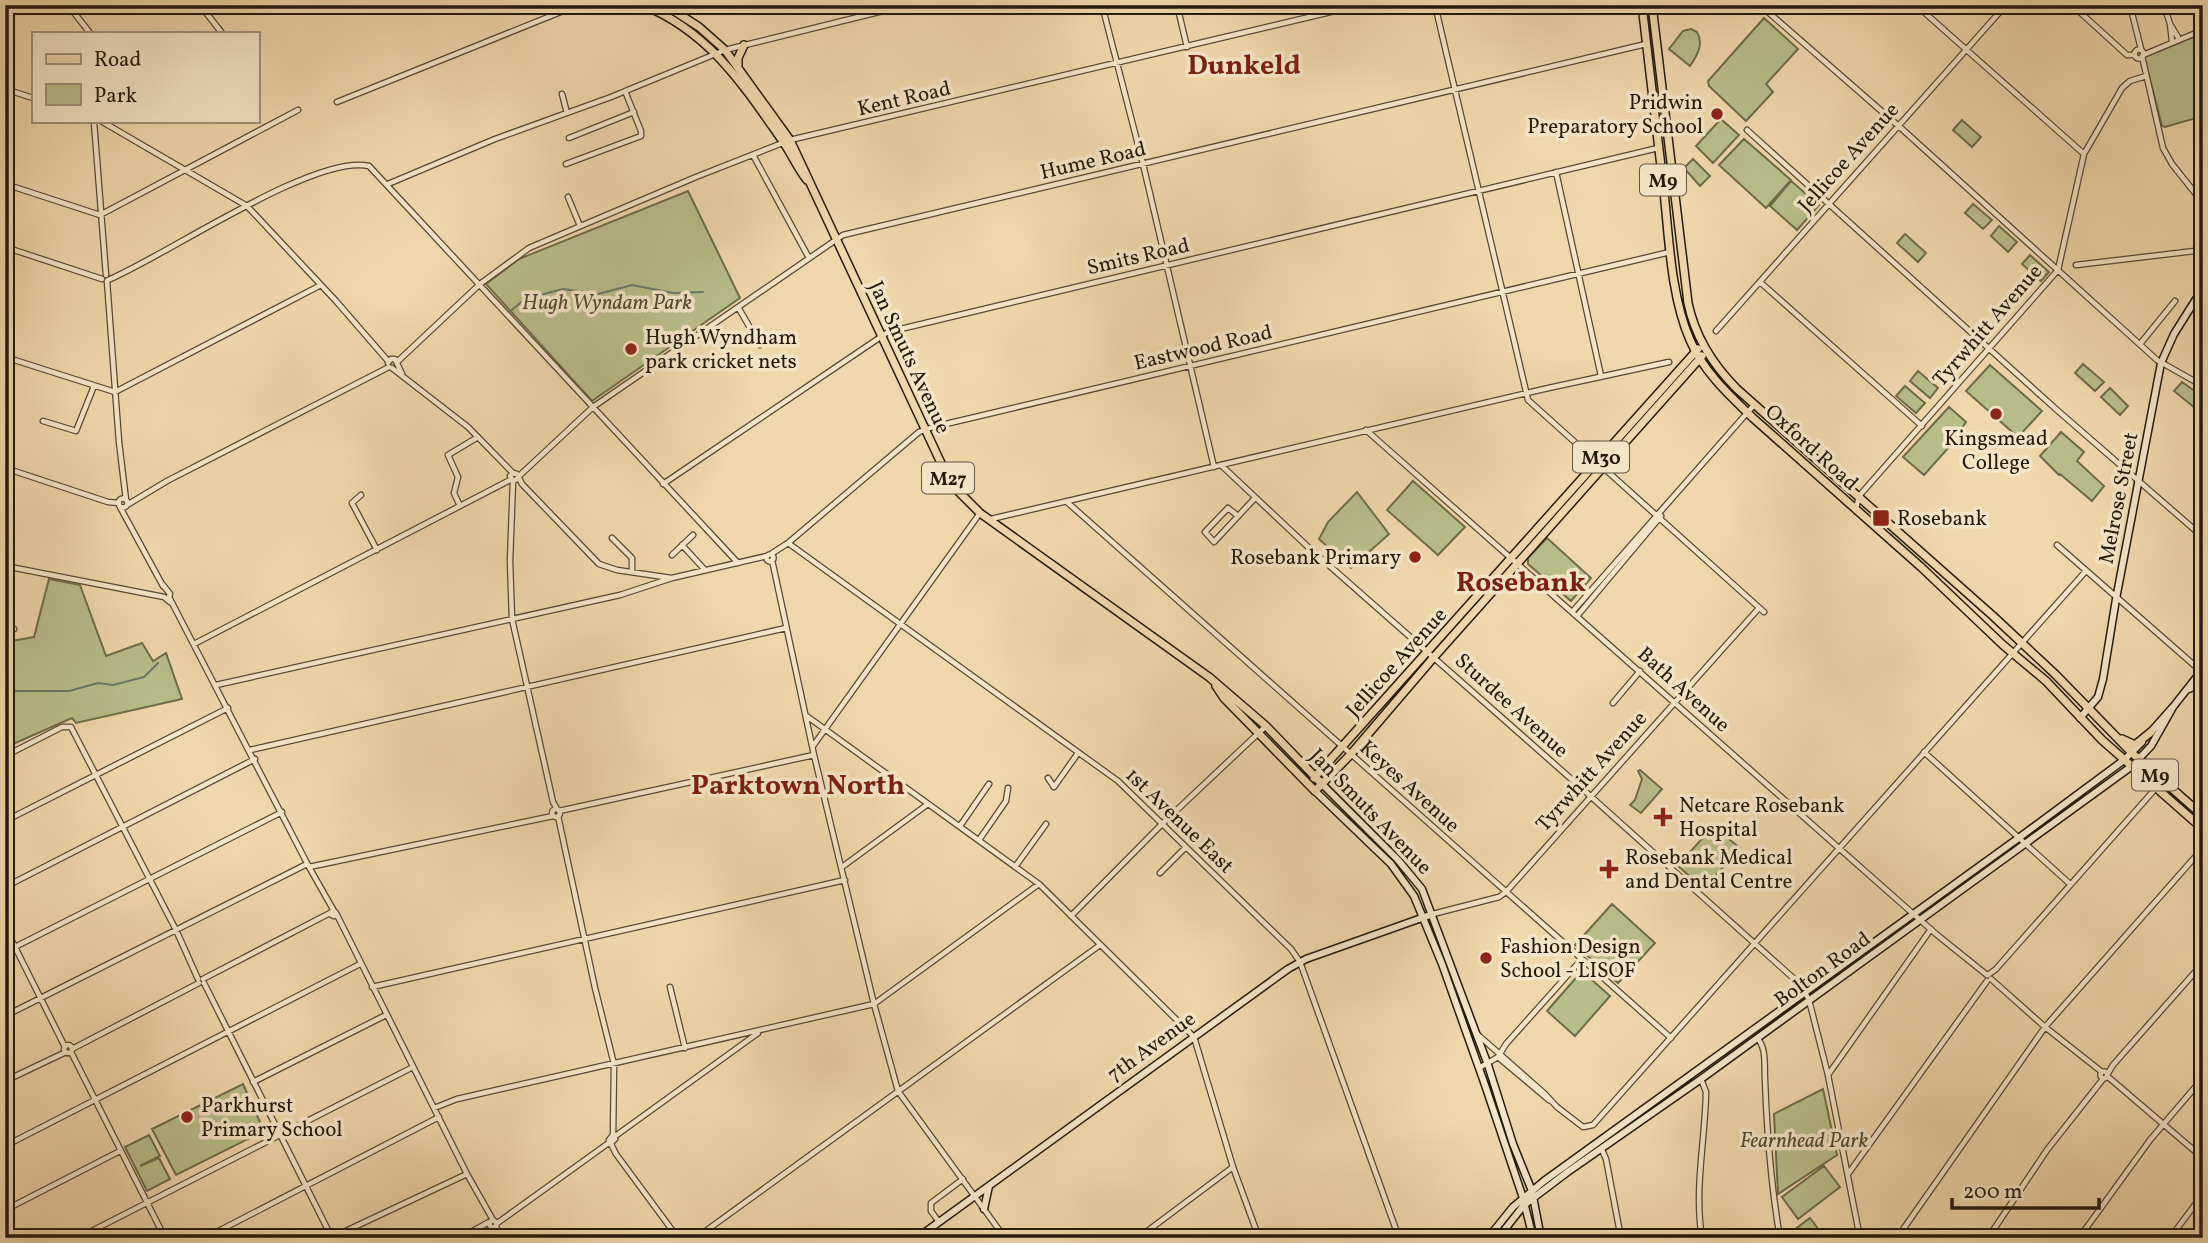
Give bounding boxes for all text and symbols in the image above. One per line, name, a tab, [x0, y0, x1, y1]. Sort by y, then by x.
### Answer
legend	[32, 32, 259, 122]
text: Road	[94, 46, 141, 75]
district label: Dunkeld	[1187, 47, 1301, 86]
street label: Kent Road	[855, 75, 954, 124]
text: Park	[94, 82, 137, 111]
place label: Pridwin Preparatory School	[1527, 89, 1703, 142]
street label: Jellicoe Avenue	[1792, 97, 1906, 219]
marker: Pridwin Preparatory School	[1709, 106, 1725, 122]
street label: Hume Road	[1038, 135, 1149, 188]
road number: M9	[1640, 164, 1686, 196]
street label: Smits Road	[1084, 232, 1193, 283]
street label: Tyrwhitt Avenue	[1927, 258, 2050, 394]
street label: Jan Smuts Avenue	[861, 277, 957, 439]
park label: Hugh Wyndam Park	[522, 289, 692, 318]
street label: Eastwood Road	[1131, 318, 1275, 378]
place label: Hugh Wyndham park cricket nets	[645, 324, 797, 377]
marker: Hugh Wyndham park cricket nets	[623, 341, 639, 357]
street label: Oxford Road	[1758, 398, 1864, 498]
marker: Kingsmead College	[1988, 406, 2004, 422]
place label: Kingsmead College	[1944, 425, 2048, 478]
street label: Melrose Street	[2092, 430, 2146, 567]
road number: M30	[1573, 442, 1629, 472]
road number: M27	[922, 463, 974, 494]
place label: Rosebank	[1897, 505, 1988, 534]
marker: Rosebank	[1871, 508, 1891, 528]
place label: Rosebank Primary	[1230, 544, 1402, 573]
marker: Rosebank Primary	[1407, 549, 1423, 565]
district label: Rosebank	[1456, 564, 1586, 603]
street label: Jellicoe Avenue	[1340, 602, 1454, 724]
street label: Bath Avenue	[1630, 641, 1736, 740]
street label: Sturdee Avenue	[1448, 647, 1574, 765]
street label: Tyrwhitt Avenue	[1530, 705, 1654, 839]
street label: Keyes Avenue	[1352, 734, 1466, 840]
street label: Jan Smuts Avenue	[1302, 742, 1438, 882]
road number: M9	[2132, 760, 2178, 790]
street label: 1st Avenue East	[1118, 762, 1240, 880]
district label: Parktown North	[691, 767, 905, 806]
place label: Netcare Rosebank Hospital	[1679, 792, 1845, 845]
marker: Netcare Rosebank Hospital	[1653, 807, 1673, 827]
place label: Rosebank Medical and Dental Centre	[1625, 844, 1793, 897]
marker: Rosebank Medical and Dental Centre	[1599, 859, 1619, 879]
street label: Bolton Road	[1769, 925, 1877, 1015]
place label: Fashion Design School - LISOF	[1500, 933, 1641, 986]
marker: Fashion Design School - LISOF	[1478, 950, 1494, 966]
street label: 7th Avenue	[1102, 1005, 1202, 1089]
place label: Parkhurst Primary School	[201, 1092, 342, 1145]
marker: Parkhurst Primary School	[179, 1109, 195, 1125]
park label: Fearnhead Park	[1740, 1127, 1868, 1156]
scale bar	[1952, 1166, 2100, 1210]
text: 200 m	[1963, 1178, 2023, 1207]

